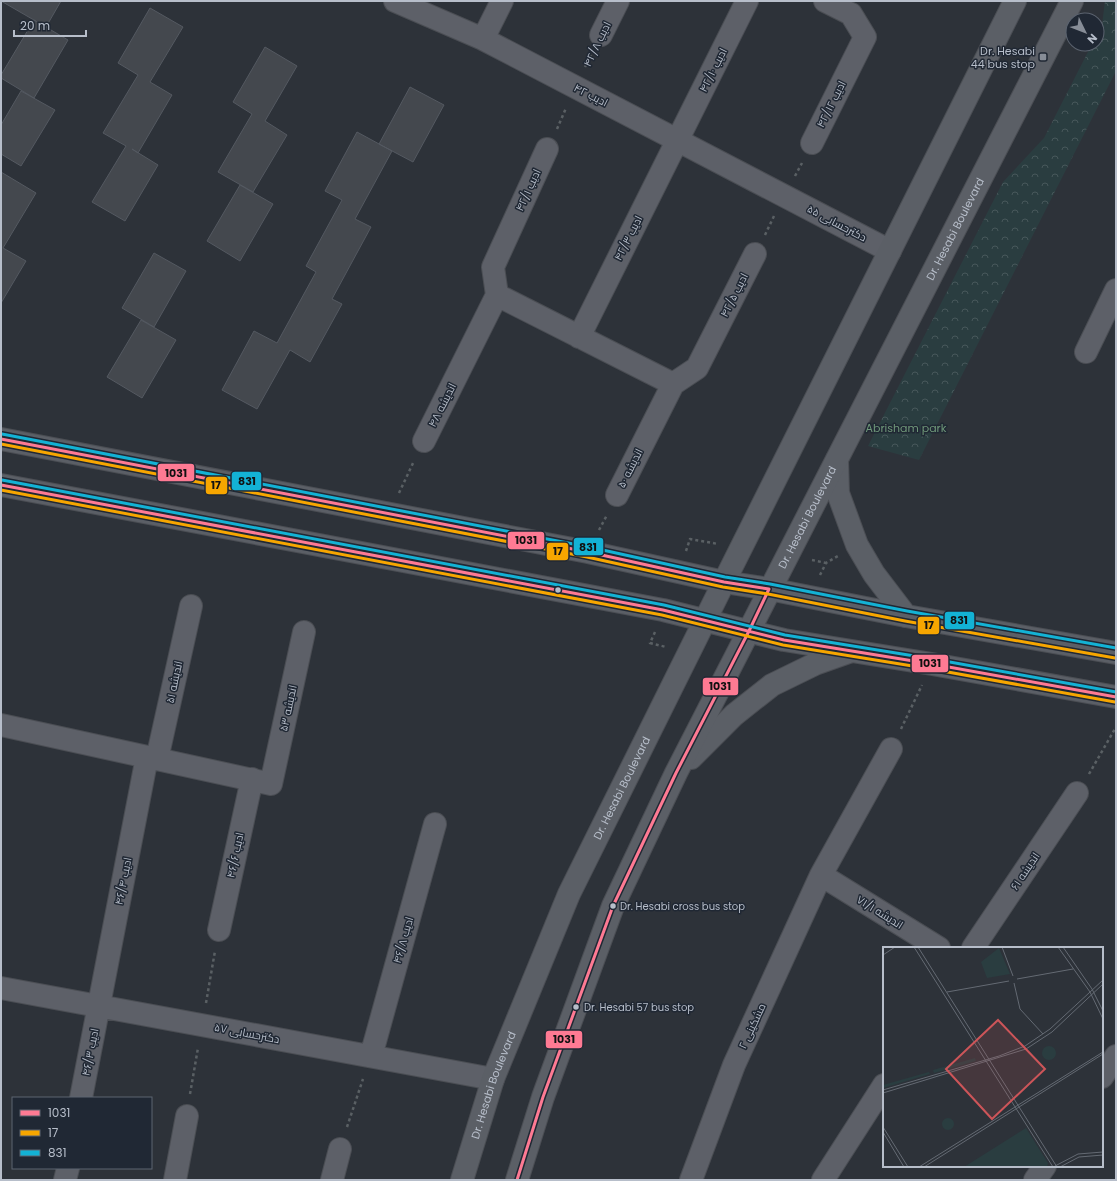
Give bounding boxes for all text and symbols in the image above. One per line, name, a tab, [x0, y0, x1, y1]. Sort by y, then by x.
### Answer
scale bar	[14, 12, 86, 38]
north arrow	[1065, 12, 1105, 52]
text: 20 m	[20, 17, 50, 34]
street label: ادیب ۴۲/۸	[579, 19, 615, 69]
text: N	[1084, 30, 1101, 47]
place label: Dr. Hesabi 44 bus stop	[971, 43, 1035, 72]
street label: ادیب ۴۲/۱۰	[695, 45, 731, 95]
marker: Dr. Hesabi 44 bus stop	[1038, 52, 1048, 62]
street label: ادیب ۴۲/۱۲	[812, 78, 850, 130]
street label: ادیب ۴۲	[571, 80, 611, 110]
street label: ادیب ۴۲/۱	[511, 166, 545, 214]
street label: Dr. Hesabi Boulevard	[922, 175, 988, 283]
street label: دکترحسابی ۵۵	[804, 201, 870, 245]
street label: ادیب ۴۲/۳	[610, 213, 646, 263]
street label: ادیب ۴۲/۵	[716, 270, 752, 320]
street label: اندیشه ۴۸	[424, 380, 460, 430]
park label: Abrisham park	[866, 420, 947, 436]
street label: اندیشه ۵۰	[613, 446, 647, 490]
line badge: 1031	[157, 463, 195, 482]
street label: Dr. Hesabi Boulevard	[774, 463, 840, 571]
text: 1031	[165, 465, 187, 481]
line badge: 831	[231, 471, 262, 491]
text: 831	[238, 473, 256, 489]
line badge: 17	[205, 476, 228, 495]
text: 17	[211, 477, 221, 493]
line badge: 1031	[507, 531, 545, 550]
text: 1031	[515, 532, 537, 548]
line badge: 831	[573, 537, 604, 556]
text: 831	[579, 539, 597, 555]
line badge: 17	[546, 542, 569, 561]
text: 17	[553, 543, 563, 559]
unlabelled marker	[553, 585, 563, 595]
line badge: 831	[944, 611, 975, 630]
text: 831	[950, 612, 968, 628]
line badge: 17	[917, 616, 940, 635]
text: 17	[924, 617, 934, 633]
line badge: 1031	[911, 654, 949, 673]
text: 1031	[919, 655, 941, 671]
street label: اندیشه ۵۱	[162, 659, 186, 705]
line badge: 1031	[702, 677, 739, 696]
text: 1031	[709, 678, 731, 694]
street label: اندیشه ۵۳	[275, 683, 301, 733]
street label: Dr. Hesabi Boulevard	[589, 734, 654, 842]
street label: ادیب ۴۶/۶	[222, 831, 248, 879]
street label: اندیشه ۶۱	[1007, 849, 1043, 893]
street label: ادیب ۴۶/۴	[111, 856, 135, 906]
street label: اندیشه ۷۱/۱	[854, 891, 906, 933]
place label: Dr. Hesabi cross bus stop	[620, 899, 745, 914]
marker: Dr. Hesabi cross bus stop	[608, 901, 618, 911]
street label: ادیب ۴۶/۸	[389, 915, 417, 965]
inset map	[883, 947, 1103, 1167]
place label: Dr. Hesabi 57 bus stop	[584, 1000, 694, 1015]
street label: مشکینی ۲	[734, 1001, 770, 1051]
marker: Dr. Hesabi 57 bus stop	[571, 1002, 581, 1012]
street label: دکترحسابی ۵۷	[213, 1019, 281, 1047]
street label: ادیب ۴۶/۳	[78, 1027, 102, 1077]
street label: Dr. Hesabi Boulevard	[467, 1029, 520, 1141]
line badge: 1031	[545, 1030, 583, 1049]
text: 1031	[553, 1031, 575, 1047]
legend	[12, 1097, 152, 1169]
text: 1031	[48, 1104, 70, 1121]
text: 17	[48, 1124, 59, 1141]
text: 831	[48, 1144, 66, 1161]

